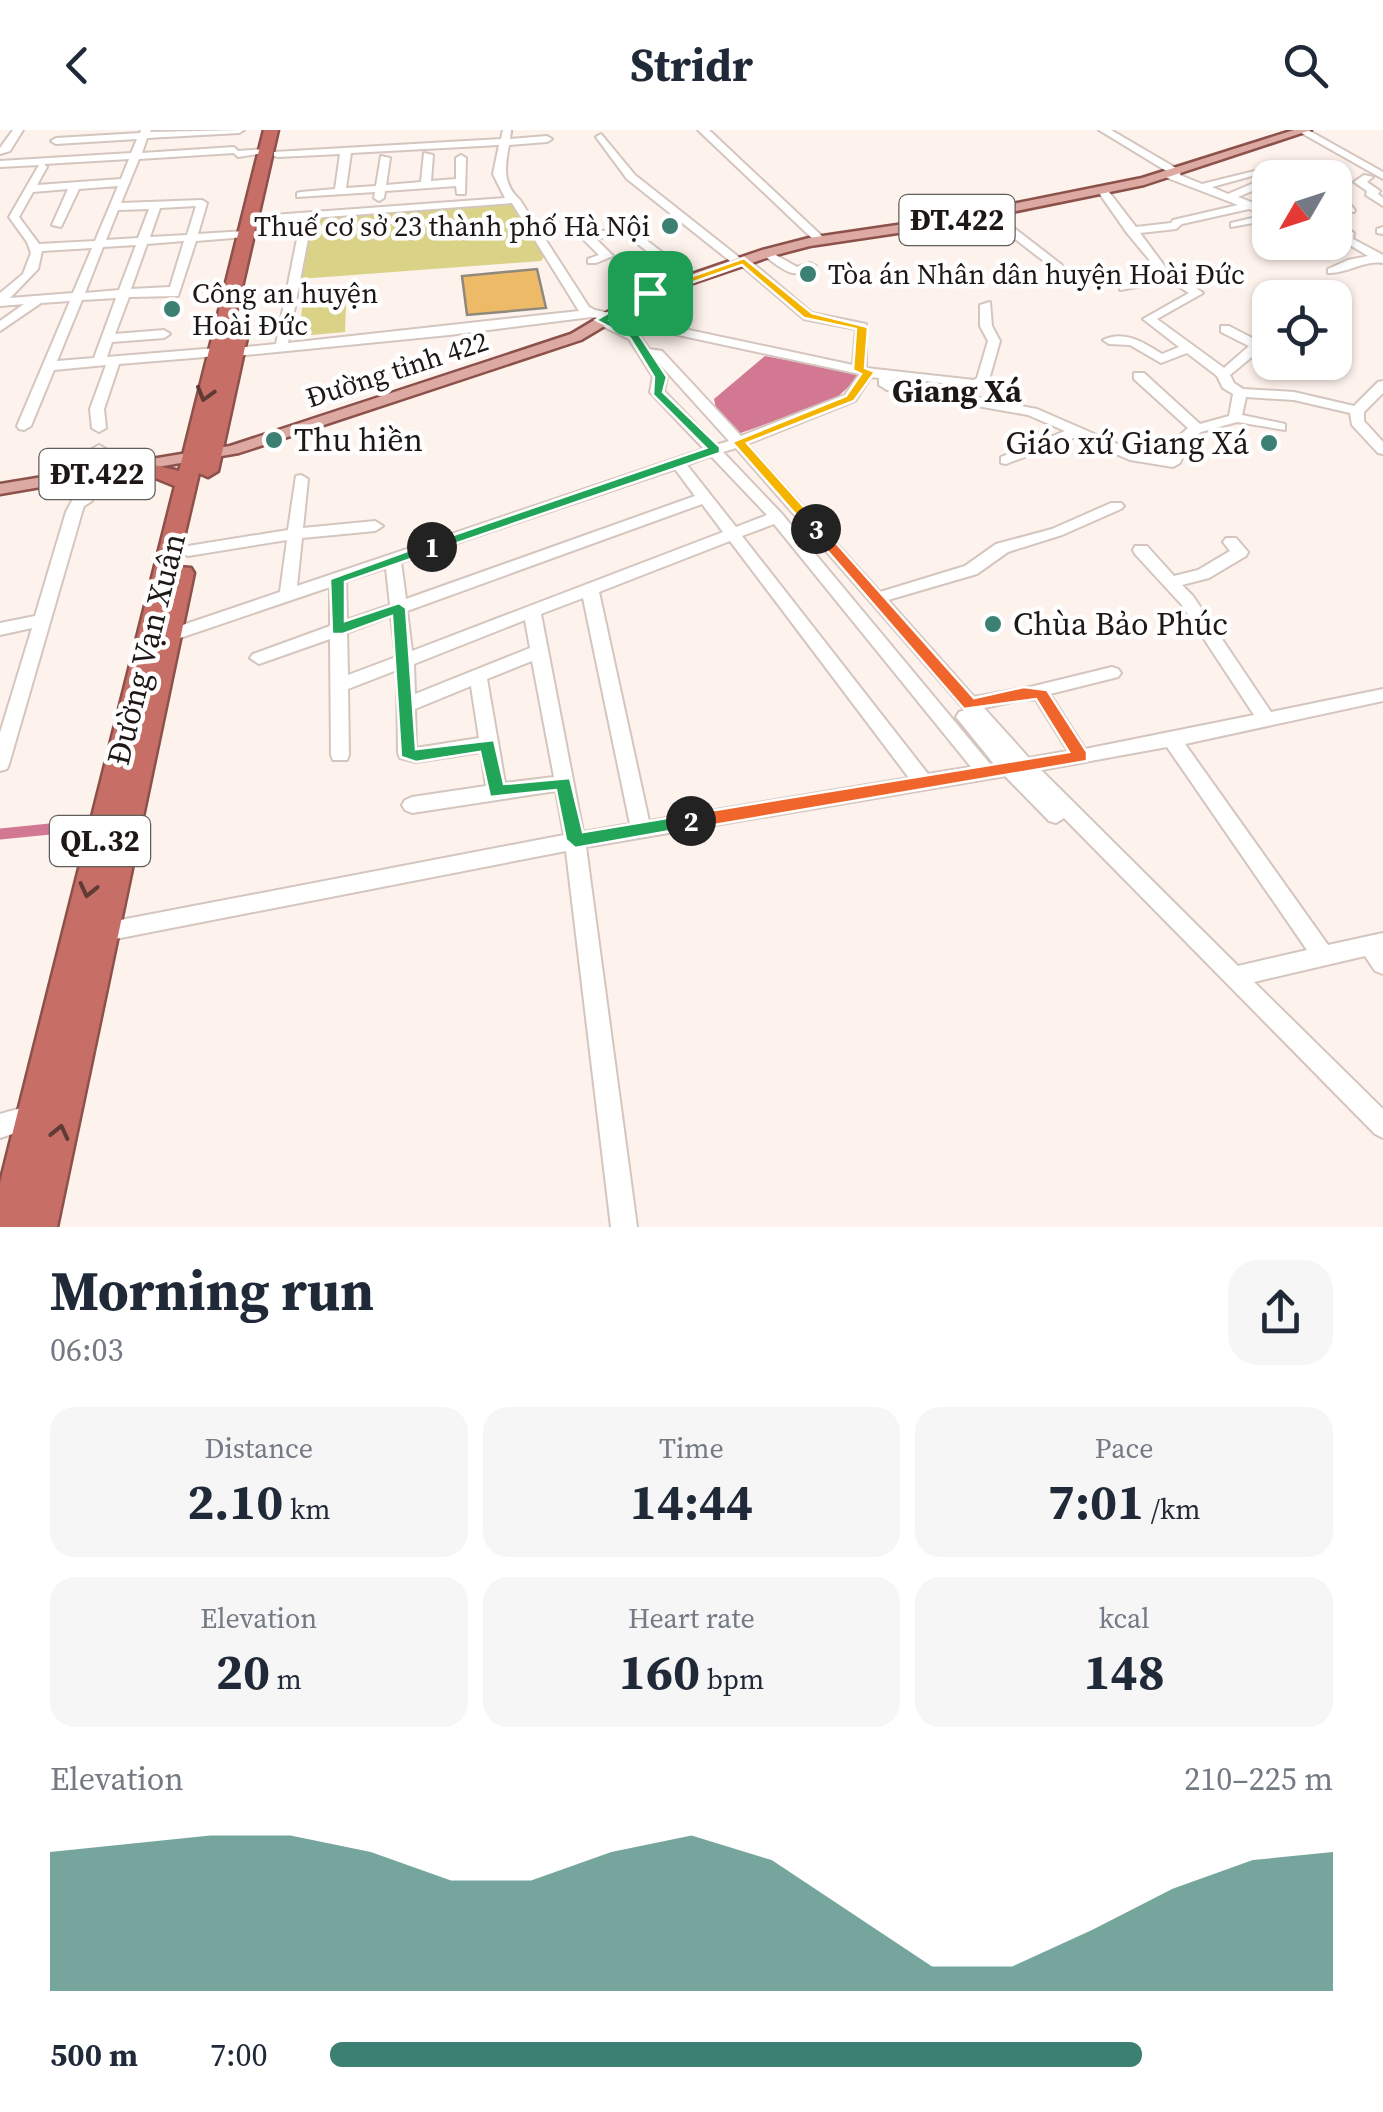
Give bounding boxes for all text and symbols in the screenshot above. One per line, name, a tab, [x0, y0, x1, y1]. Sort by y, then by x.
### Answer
text: Stridr	[630, 34, 753, 96]
icon: back	[50, 38, 105, 93]
icon: search	[1278, 38, 1333, 93]
north arrow	[1252, 160, 1352, 260]
map controls	[1252, 160, 1352, 380]
road number: ĐT.422	[900, 195, 1014, 245]
place label: Thuế cơ sở 23 thành phố Hà Nội	[254, 207, 650, 245]
marker: Thuế cơ sở 23 thành phố Hà Nội	[659, 215, 681, 237]
pin	[608, 251, 693, 336]
place label: Tòa án Nhân dân huyện Hoài Đức	[828, 255, 1245, 293]
marker: Tòa án Nhân dân huyện Hoài Đức	[797, 263, 819, 285]
icon: arrive	[623, 266, 678, 321]
place label: Công an huyện Hoài Đức	[192, 274, 378, 344]
button: locate	[1252, 280, 1352, 380]
marker: Công an huyện Hoài Đức	[161, 298, 183, 320]
street label: Đường tỉnh 422	[301, 322, 493, 416]
district label: Giang Xá	[892, 369, 1023, 413]
one-way arrow	[196, 385, 217, 402]
place label: Thu hiền	[294, 418, 423, 462]
place label: Giáo xứ Giang Xá	[1005, 421, 1250, 465]
marker: Thu hiền	[263, 429, 285, 451]
marker: Giáo xứ Giang Xá	[1258, 432, 1280, 454]
road number: ĐT.422	[39, 449, 154, 499]
pin: 3	[791, 504, 841, 554]
text: 3	[808, 510, 824, 548]
pin: 1	[407, 522, 457, 572]
text: 1	[424, 528, 440, 566]
street label: Đường Vạn Xuân	[96, 529, 196, 769]
place label: Chùa Bảo Phúc	[1013, 602, 1228, 646]
marker: Chùa Bảo Phúc	[982, 613, 1004, 635]
pin: 2	[666, 796, 716, 846]
text: 2	[683, 802, 699, 840]
road number: QL.32	[50, 816, 150, 866]
one-way arrow	[79, 881, 100, 898]
one-way arrow	[48, 1124, 69, 1141]
text: Morning run	[50, 1253, 374, 1328]
button: share	[1228, 1260, 1333, 1365]
text: 06:03	[50, 1328, 124, 1372]
text: Distance	[205, 1429, 313, 1467]
text: Time	[659, 1429, 724, 1467]
text: Pace	[1095, 1429, 1154, 1467]
text: 2.10	[187, 1467, 283, 1536]
text: 14:44	[630, 1467, 753, 1536]
text: 7:01	[1048, 1467, 1144, 1536]
text: km	[283, 1490, 331, 1528]
text: /km	[1144, 1490, 1200, 1528]
text: Elevation	[200, 1599, 317, 1637]
text: Heart rate	[628, 1599, 755, 1637]
text: kcal	[1099, 1599, 1150, 1637]
text: 20	[216, 1637, 270, 1706]
text: 160	[619, 1637, 700, 1706]
text: 148	[1084, 1637, 1165, 1706]
text: m	[270, 1660, 302, 1698]
text: bpm	[700, 1660, 764, 1698]
text: Elevation	[50, 1757, 184, 1801]
text: 210–225 m	[1184, 1757, 1333, 1801]
text: 500 m	[50, 2033, 138, 2077]
text: 7:00	[210, 2033, 268, 2077]

